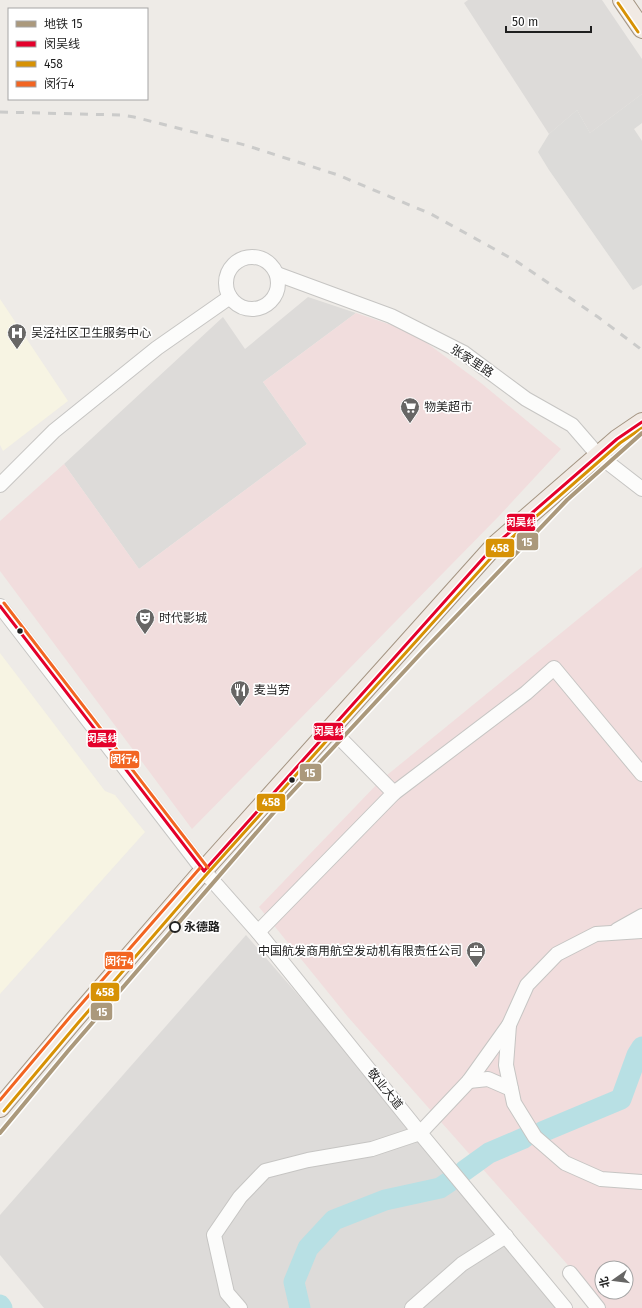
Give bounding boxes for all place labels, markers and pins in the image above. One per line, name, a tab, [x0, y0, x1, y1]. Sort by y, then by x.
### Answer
hospital icon: 吴泾社区卫生服务中心	[6, 322, 28, 350]
place label: 吴泾社区卫生服务中心	[31, 326, 151, 340]
supermarket icon: 物美超市	[399, 396, 421, 424]
place label: 物美超市	[424, 400, 472, 414]
theatre icon: 时代影城	[134, 607, 156, 635]
place label: 时代影城	[159, 611, 207, 625]
unlabelled marker	[15, 626, 25, 636]
restaurant icon: 麦当劳	[229, 679, 251, 707]
place label: 麦当劳	[254, 683, 290, 697]
unlabelled marker	[287, 775, 297, 785]
place label: 永德路	[184, 920, 220, 934]
marker: 永德路	[169, 921, 181, 933]
office icon: 中国航发商用航空发动机有限责任公司	[465, 940, 487, 968]
place label: 中国航发商用航空发动机有限责任公司	[258, 944, 462, 958]

